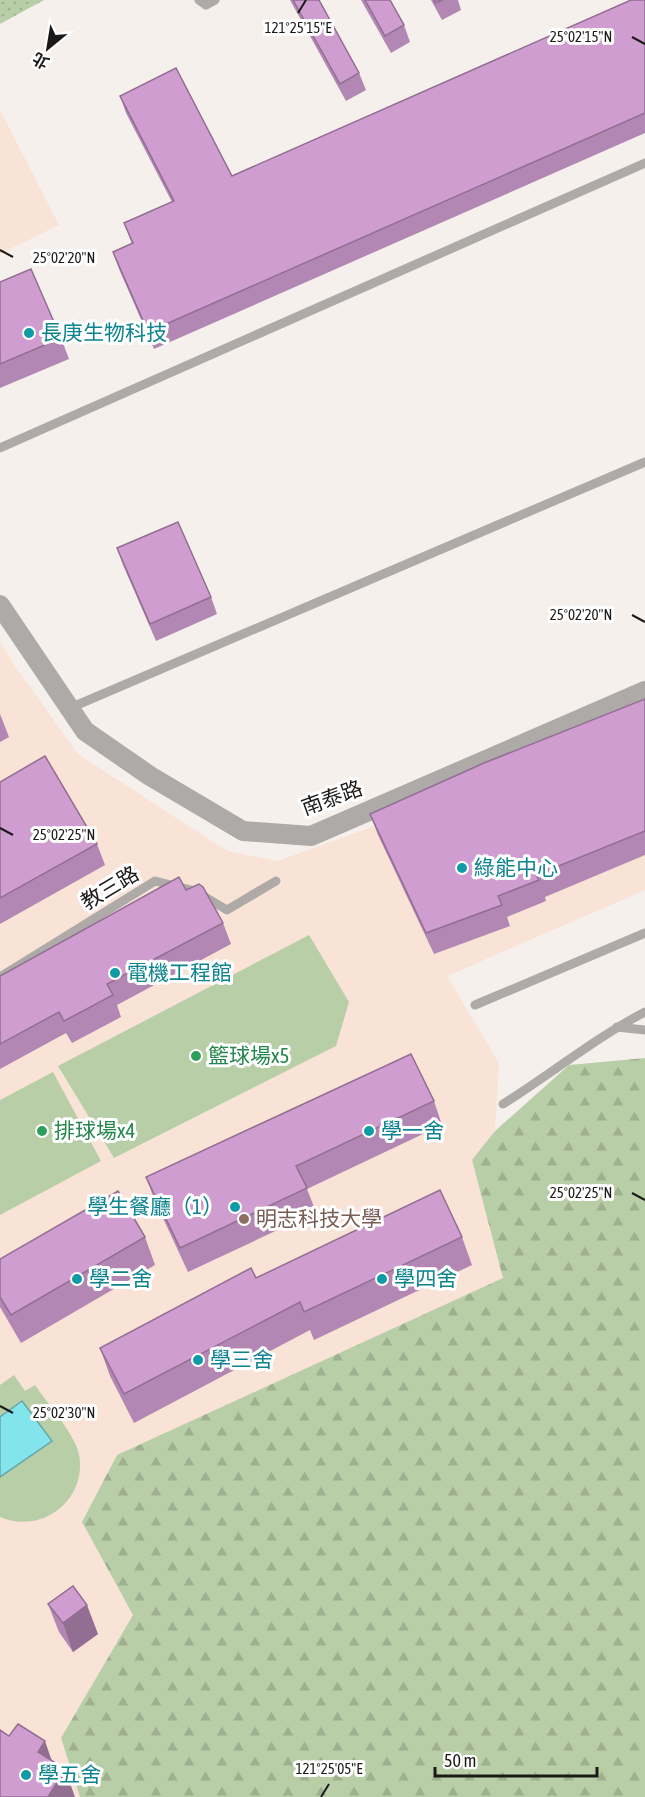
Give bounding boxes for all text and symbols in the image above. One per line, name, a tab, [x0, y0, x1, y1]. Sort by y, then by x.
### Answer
north arrow	[18, 18, 78, 78]
text: 121°25'15"E	[264, 19, 332, 36]
text: 25°02'15"N	[550, 28, 612, 45]
text: 北	[29, 49, 52, 73]
text: 25°02'20"N	[33, 249, 95, 266]
place label: 長庚生物科技	[41, 320, 167, 344]
marker: 長庚生物科技	[22, 326, 36, 340]
text: 25°02'20"N	[550, 606, 612, 623]
street label: 南泰路	[298, 775, 365, 819]
text: 25°02'25"N	[33, 826, 95, 843]
place label: 綠能中心	[474, 855, 558, 879]
street label: 教三路	[76, 861, 143, 914]
marker: 綠能中心	[455, 861, 469, 875]
place label: 電機工程館	[127, 960, 232, 984]
marker: 電機工程館	[108, 966, 122, 980]
place label: 籃球場x5	[208, 1043, 289, 1067]
marker: 籃球場x5	[189, 1049, 203, 1063]
place label: 排球場x4	[54, 1118, 135, 1142]
place label: 學一舍	[381, 1118, 444, 1142]
marker: 排球場x4	[35, 1124, 49, 1138]
marker: 學一舍	[362, 1124, 376, 1138]
text: 25°02'25"N	[550, 1184, 612, 1201]
place label: 學生餐廳（1）	[87, 1194, 223, 1218]
marker: 學生餐廳（1）	[228, 1200, 242, 1214]
place label: 明志科技大學	[256, 1206, 382, 1230]
marker: 明志科技大學	[237, 1212, 251, 1226]
place label: 學二舍	[89, 1266, 152, 1290]
place label: 學四舍	[394, 1266, 457, 1290]
marker: 學二舍	[70, 1272, 84, 1286]
marker: 學四舍	[375, 1272, 389, 1286]
place label: 學三舍	[210, 1347, 273, 1371]
marker: 學三舍	[191, 1353, 205, 1367]
text: 25°02'30"N	[33, 1404, 95, 1421]
scale bar	[435, 1740, 597, 1778]
text: 50 m	[444, 1750, 476, 1771]
text: 121°25'05"E	[295, 1760, 363, 1777]
place label: 學五舍	[38, 1762, 101, 1786]
marker: 學五舍	[19, 1768, 33, 1782]

